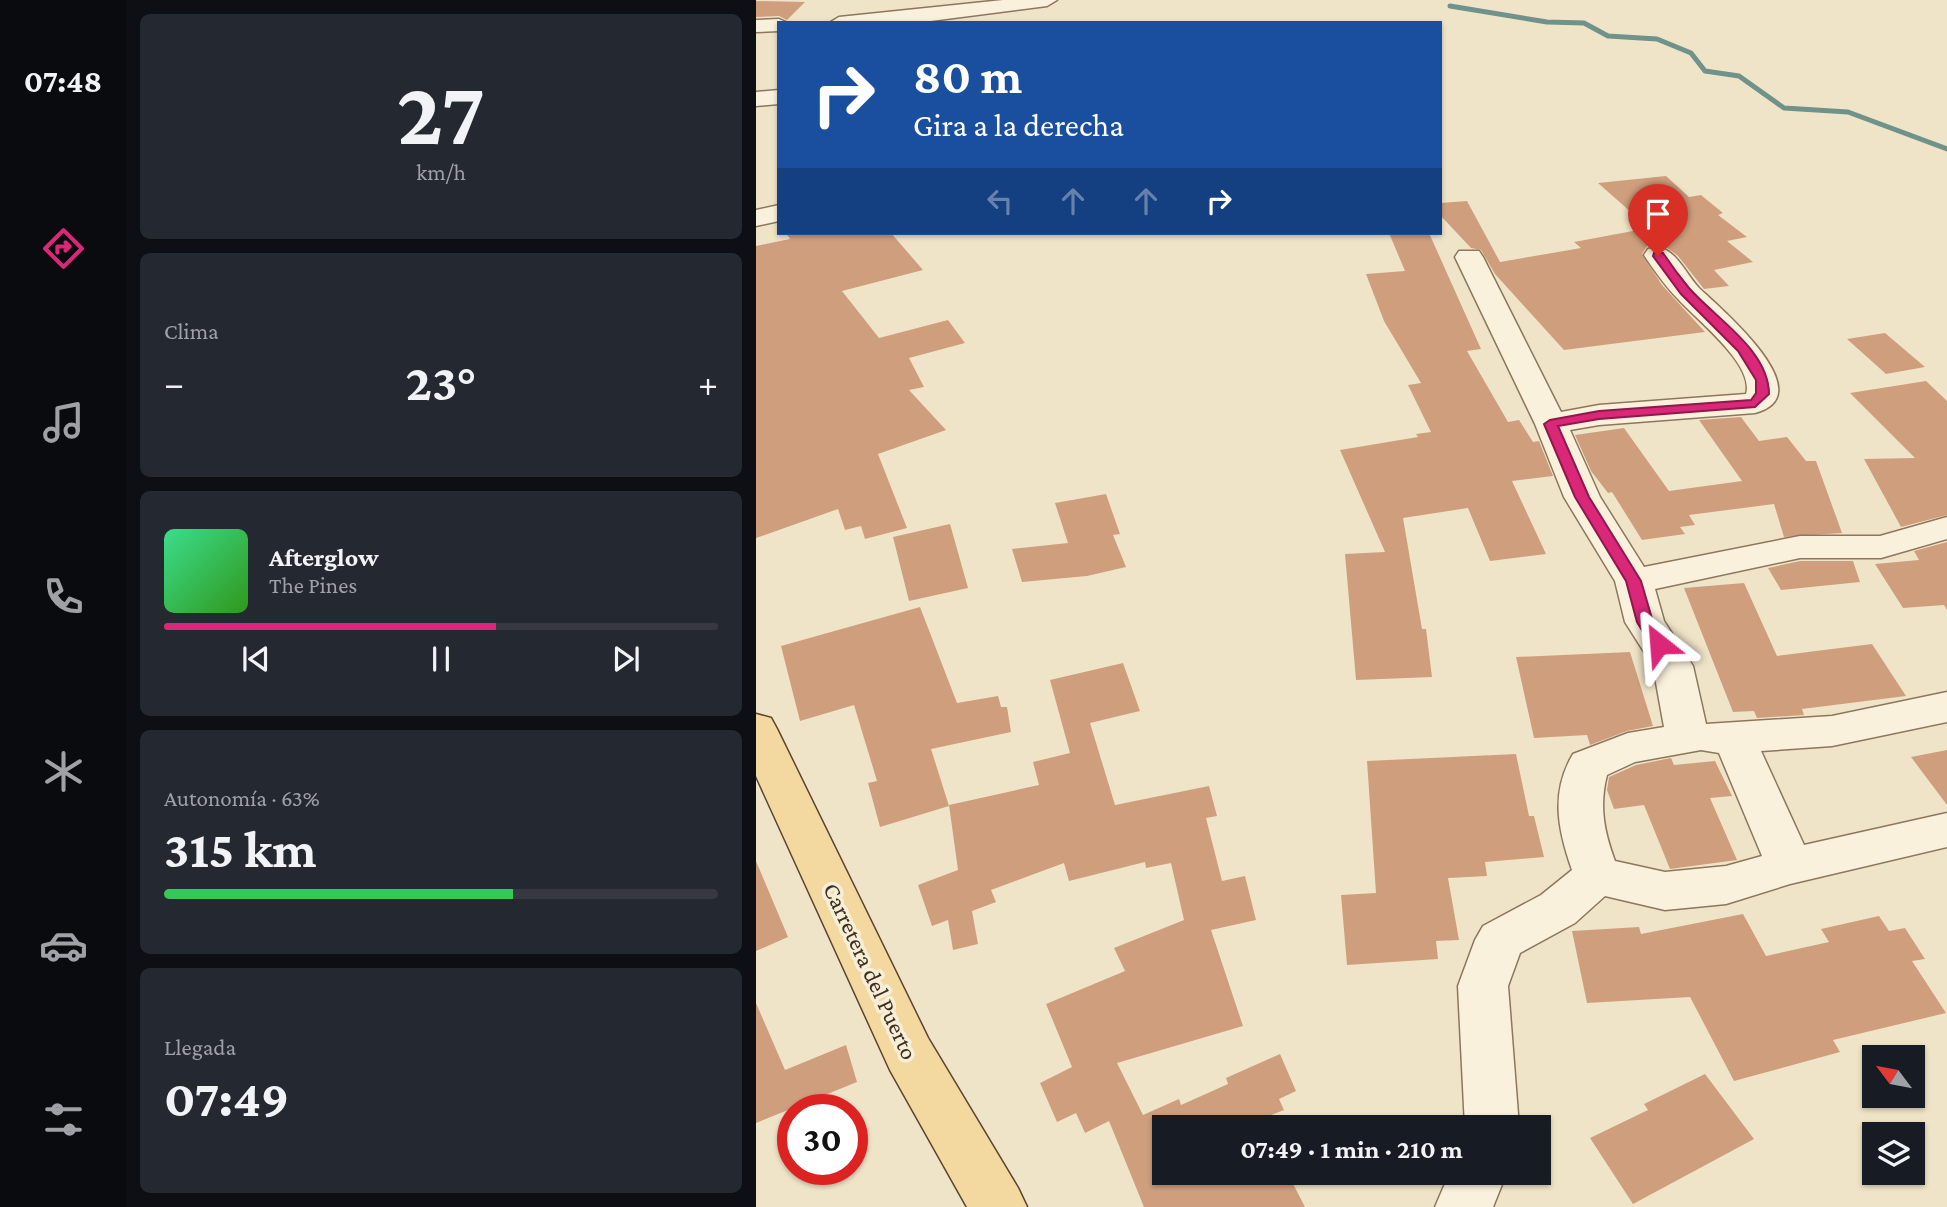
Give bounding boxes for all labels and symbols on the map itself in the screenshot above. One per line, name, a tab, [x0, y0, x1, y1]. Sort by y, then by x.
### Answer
pin	[1628, 184, 1688, 256]
position arrow	[1622, 607, 1696, 681]
street label: Carretera del Puerto	[818, 878, 924, 1064]
north arrow	[1862, 1045, 1925, 1108]
speed limit sign: 30	[777, 1094, 868, 1185]

